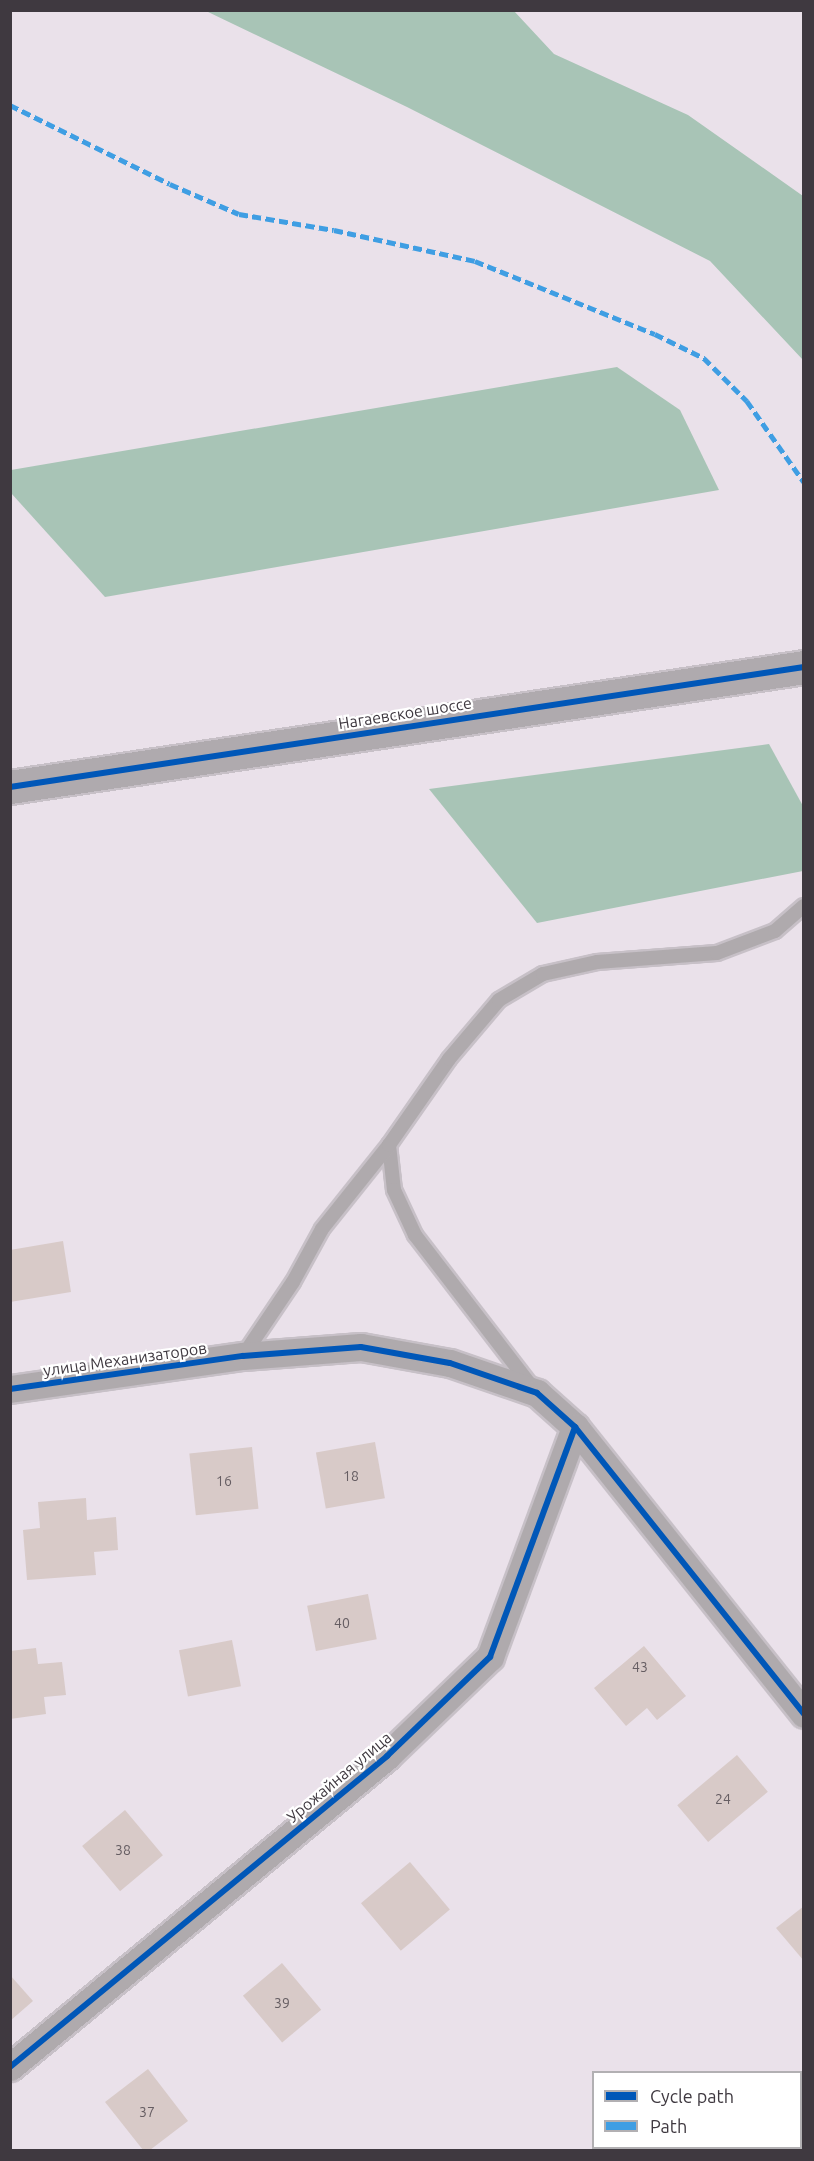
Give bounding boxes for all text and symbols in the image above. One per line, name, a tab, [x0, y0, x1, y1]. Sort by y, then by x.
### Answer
street label: Нагаевское шоссе	[337, 693, 473, 733]
street label: улица Механизаторов	[42, 1338, 208, 1380]
house number: 18	[343, 1468, 359, 1484]
house number: 16	[216, 1473, 232, 1489]
house number: 40	[334, 1615, 350, 1631]
house number: 43	[632, 1659, 648, 1675]
street label: Урожайная улица	[283, 1728, 395, 1826]
house number: 24	[715, 1791, 731, 1807]
house number: 38	[115, 1842, 131, 1858]
house number: 39	[274, 1995, 290, 2011]
legend	[592, 2071, 802, 2149]
text: Cycle path	[650, 2086, 734, 2106]
house number: 37	[139, 2104, 155, 2120]
text: Path	[650, 2116, 687, 2136]

